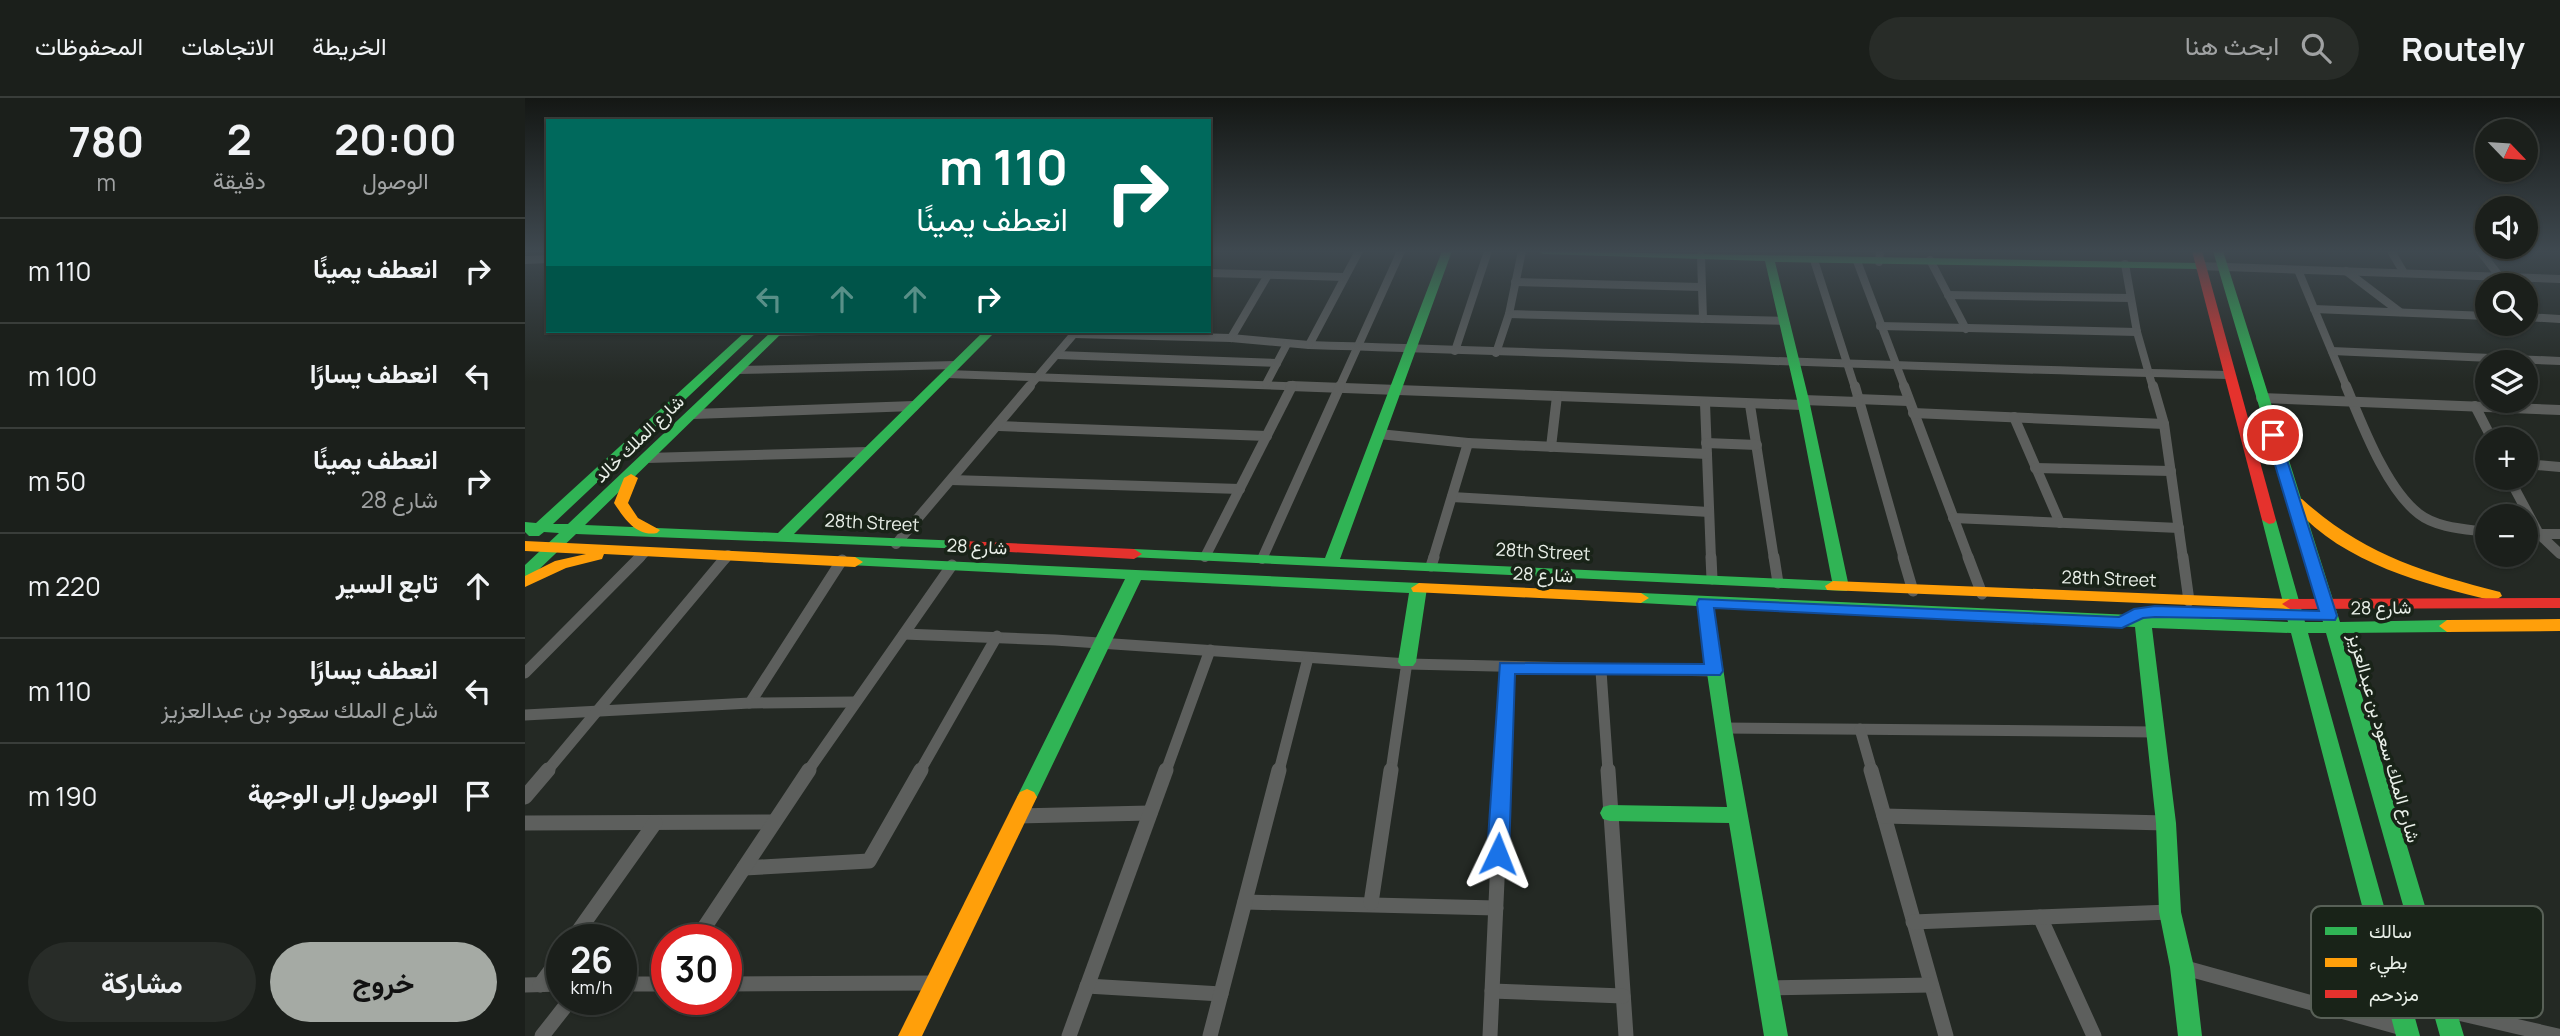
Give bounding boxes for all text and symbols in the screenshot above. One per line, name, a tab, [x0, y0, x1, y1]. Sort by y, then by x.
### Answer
search box	[1869, 17, 2359, 80]
text: Routely	[2401, 26, 2525, 71]
text: ابحث هنا	[2185, 27, 2279, 63]
text: المحفوظات	[35, 29, 143, 62]
text: الاتجاهات	[181, 29, 274, 62]
text: الخريطة	[312, 29, 387, 62]
icon: search	[2297, 29, 2335, 67]
text: 2	[227, 110, 252, 168]
text: 20:00	[334, 110, 457, 168]
text: 780	[68, 112, 144, 170]
north arrow	[2475, 119, 2537, 182]
map controls	[2475, 119, 2538, 567]
text: 110 m	[939, 133, 1068, 200]
icon: right	[1092, 147, 1183, 238]
text: دقيقة	[213, 164, 266, 196]
text: الوصول	[362, 164, 429, 196]
text: m	[97, 166, 116, 198]
button: sound	[2475, 196, 2538, 259]
text: انعطف يمينًا	[916, 197, 1068, 241]
text: انعطف يمينًا	[313, 250, 438, 286]
icon: right	[459, 252, 497, 290]
text: 110 m	[28, 253, 91, 289]
button: search	[2475, 273, 2538, 336]
icon: left	[750, 280, 788, 318]
icon: ahead	[823, 280, 861, 318]
icon: ahead	[896, 280, 934, 318]
icon: right	[969, 280, 1007, 318]
button: layers	[2475, 350, 2538, 413]
text: انعطف يسارًا	[310, 355, 438, 391]
icon: left	[459, 357, 497, 395]
text: 100 m	[28, 358, 97, 394]
street label: شارع الملك خالد	[588, 389, 689, 488]
pin	[2243, 405, 2303, 465]
icon: arrive	[2254, 416, 2292, 454]
button: +	[2475, 427, 2538, 490]
text: انعطف يمينًا	[313, 441, 438, 477]
icon: right	[459, 462, 497, 500]
text: 50 m	[28, 463, 86, 499]
text: شارع 28	[361, 483, 438, 515]
button: −	[2475, 504, 2538, 567]
street label: 28th Street	[824, 508, 920, 536]
street label: شارع 28	[946, 532, 1008, 561]
street label: 28th Street	[1495, 537, 1591, 565]
street label: شارع 28	[1512, 560, 1574, 589]
street label: 28th Street	[2061, 564, 2157, 592]
text: تابع السير	[336, 565, 438, 601]
icon: ahead	[459, 567, 497, 605]
text: 220 m	[28, 568, 101, 604]
street label: شارع 28	[2351, 594, 2411, 621]
street label: شارع الملك سعود بن عبدالعزيز	[2342, 629, 2426, 845]
text: انعطف يسارًا	[310, 651, 438, 687]
icon: left	[459, 672, 497, 710]
text: 110 m	[28, 673, 91, 709]
text: شارع الملك سعود بن عبدالعزيز	[161, 693, 438, 725]
text: الوصول إلى الوجهة	[248, 775, 438, 811]
icon: arrive	[459, 777, 497, 815]
text: 190 m	[28, 778, 97, 814]
position arrow	[1461, 817, 1535, 891]
legend	[2311, 906, 2543, 1018]
text: سالك	[2369, 918, 2412, 944]
speed limit sign: 30	[651, 924, 742, 1015]
text: 26	[570, 936, 613, 984]
button: مشاركة	[28, 942, 256, 1022]
button: خروج	[270, 942, 497, 1022]
text: بطيء	[2369, 949, 2407, 978]
text: km/h	[571, 975, 612, 999]
text: مزدحم	[2369, 981, 2419, 1007]

